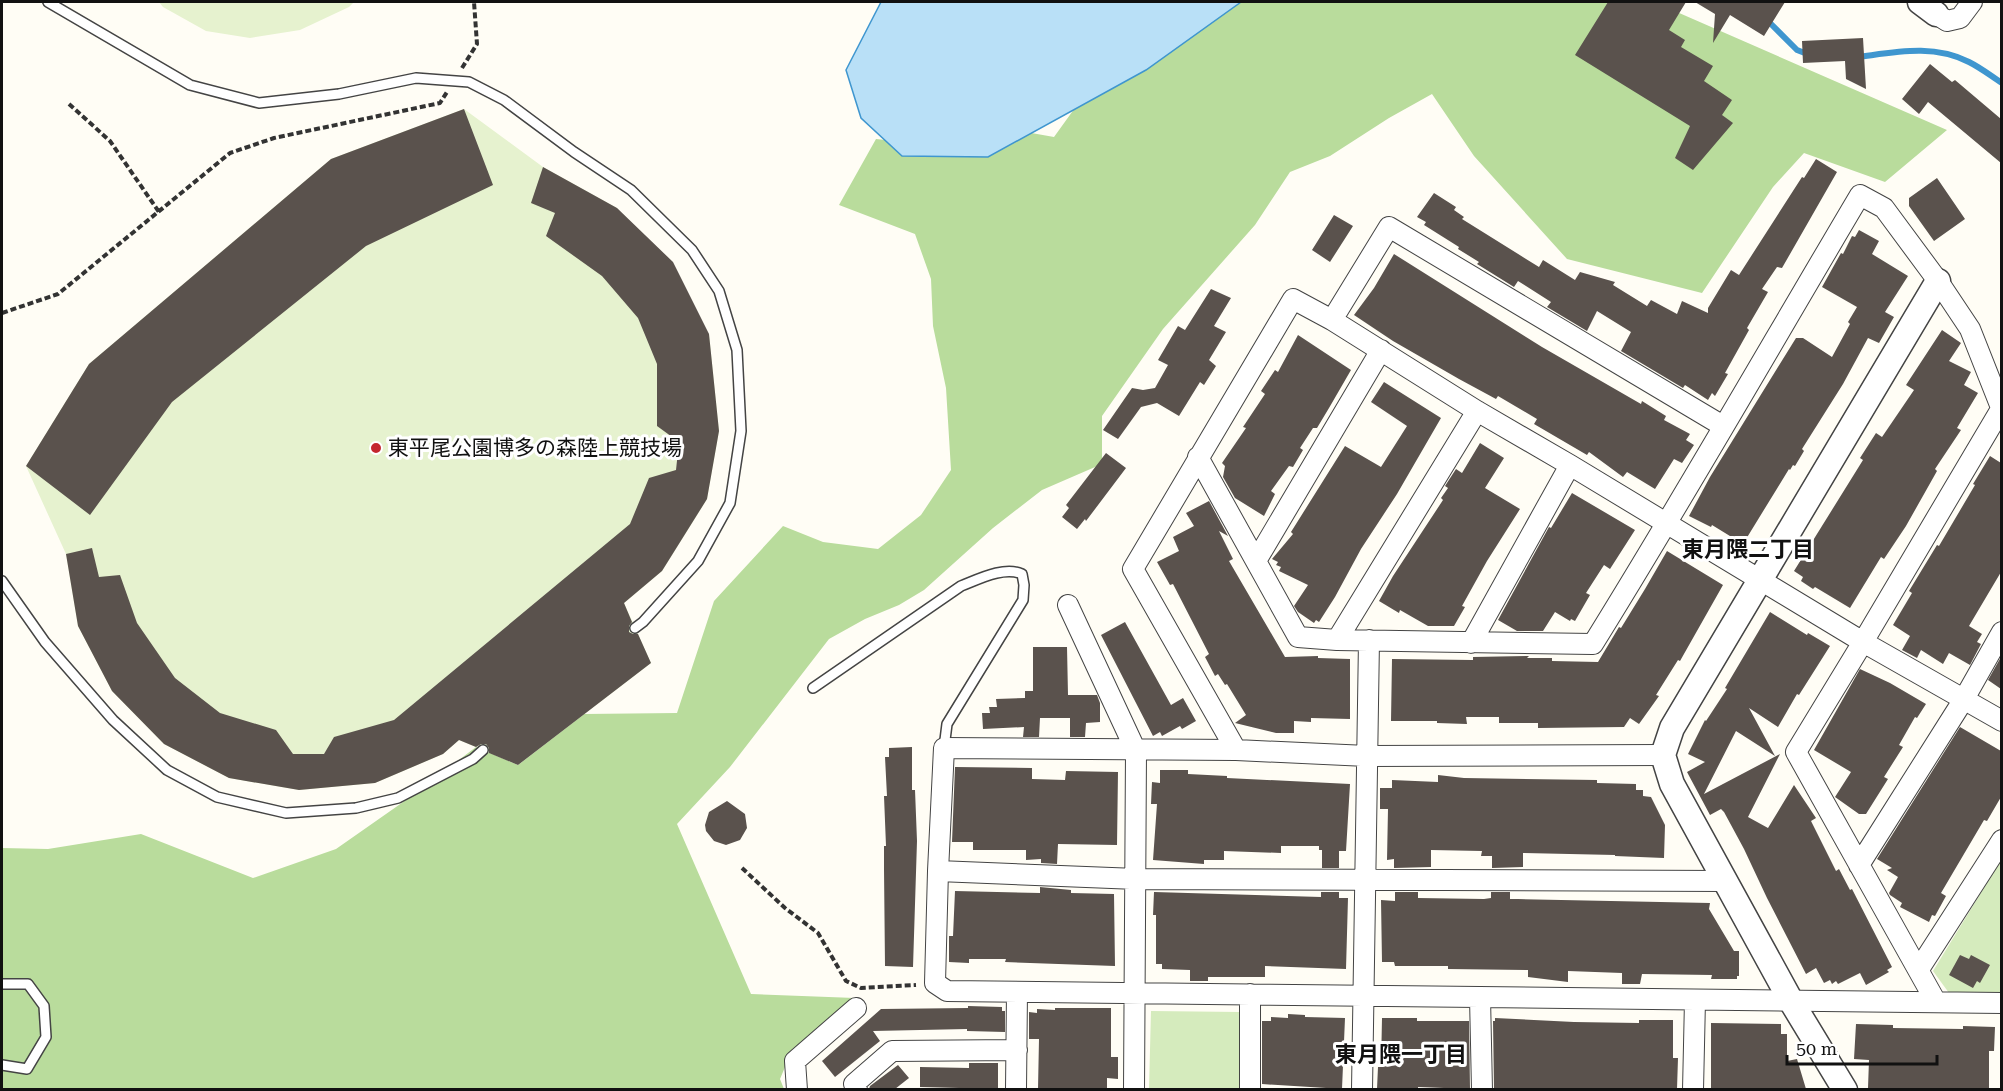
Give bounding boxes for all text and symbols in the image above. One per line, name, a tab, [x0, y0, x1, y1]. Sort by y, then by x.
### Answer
place label: 東平尾公園博多の森陸上競技場	[388, 436, 682, 460]
marker: 東平尾公園博多の森陸上競技場	[369, 441, 383, 455]
district label: 東月隈二丁目	[1682, 537, 1814, 562]
scale bar	[1787, 1028, 1937, 1066]
text: 50 m	[1796, 1038, 1837, 1059]
district label: 東月隈一丁目	[1335, 1042, 1467, 1067]

